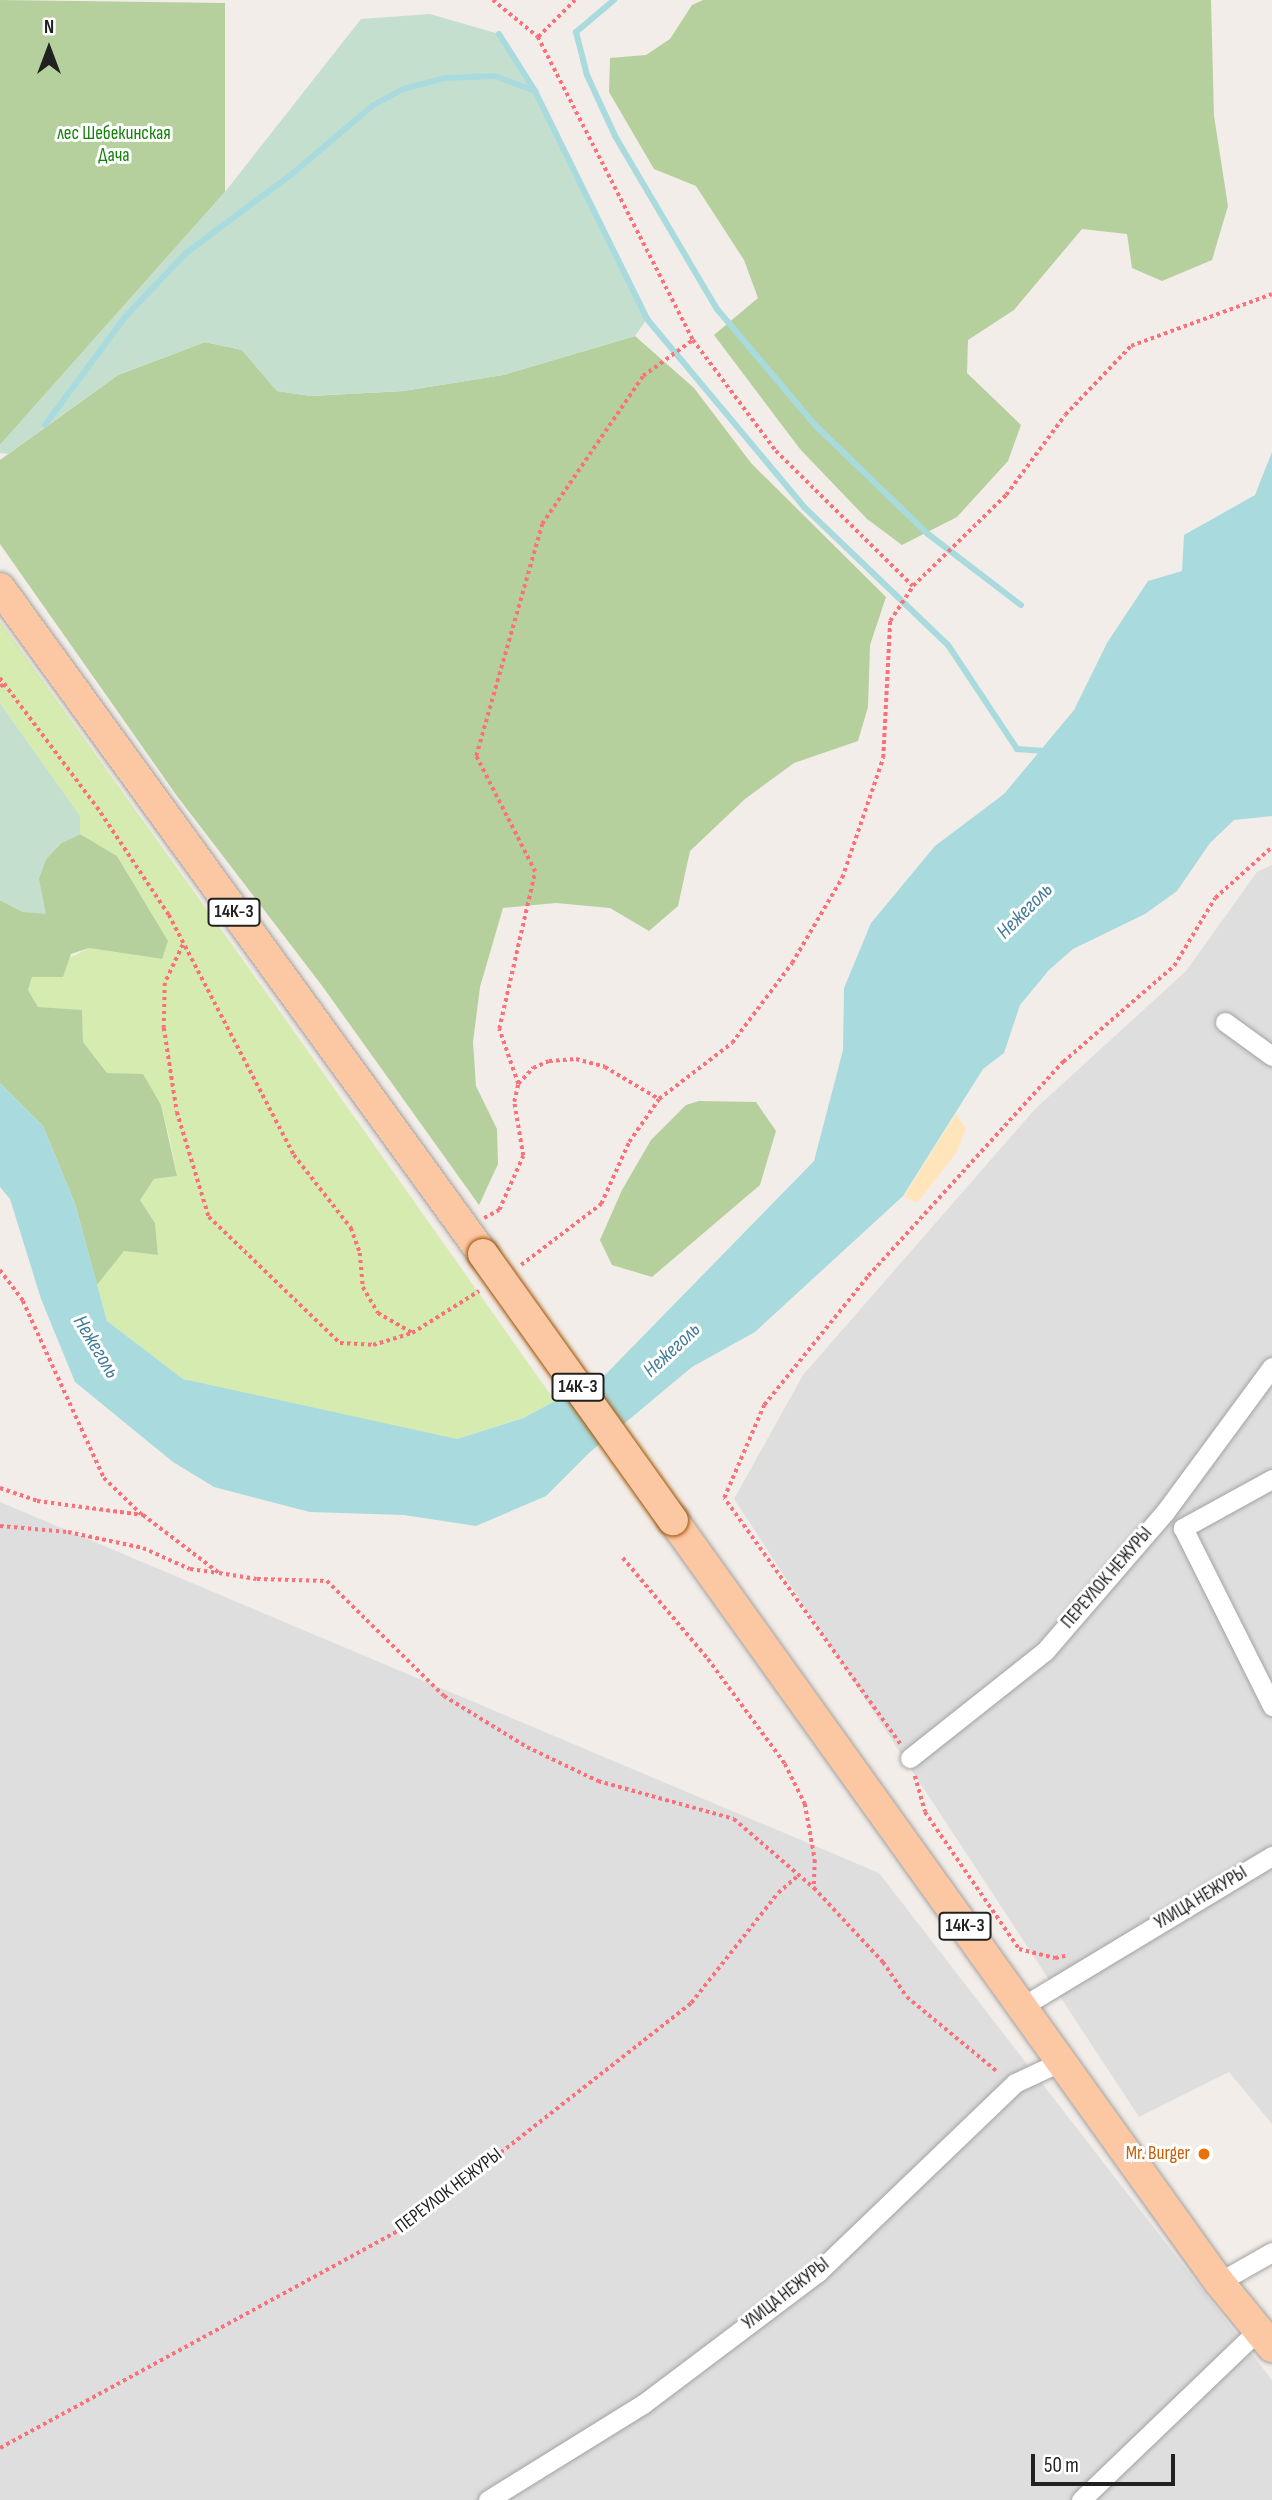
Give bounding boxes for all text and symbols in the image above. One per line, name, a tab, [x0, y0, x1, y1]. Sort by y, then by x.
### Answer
north arrow	[14, 14, 84, 84]
text: N	[44, 16, 54, 39]
park label: лес Шебекинская Дача	[57, 123, 171, 167]
water label: Нежеголь	[992, 878, 1058, 944]
road number: 14К-3	[206, 897, 262, 926]
water label: Нежеголь	[67, 1311, 125, 1383]
water label: Нежеголь	[638, 1317, 706, 1383]
road number: 14К-3	[550, 1372, 606, 1402]
street label: ПЕРЕУЛОК НЕЖУРЫ	[1057, 1523, 1157, 1633]
street label: УЛИЦА НЕЖУРЫ	[1151, 1861, 1251, 1935]
road number: 14К-3	[937, 1912, 993, 1940]
place label: Mr. Burger	[1126, 2143, 1190, 2165]
street label: ПЕРЕУЛОК НЕЖУРЫ	[391, 2144, 507, 2238]
marker: Mr. Burger	[1196, 2146, 1212, 2162]
street label: УЛИЦА НЕЖУРЫ	[738, 2253, 834, 2335]
scale bar	[1034, 2440, 1178, 2484]
text: 50 m	[1044, 2453, 1079, 2478]

